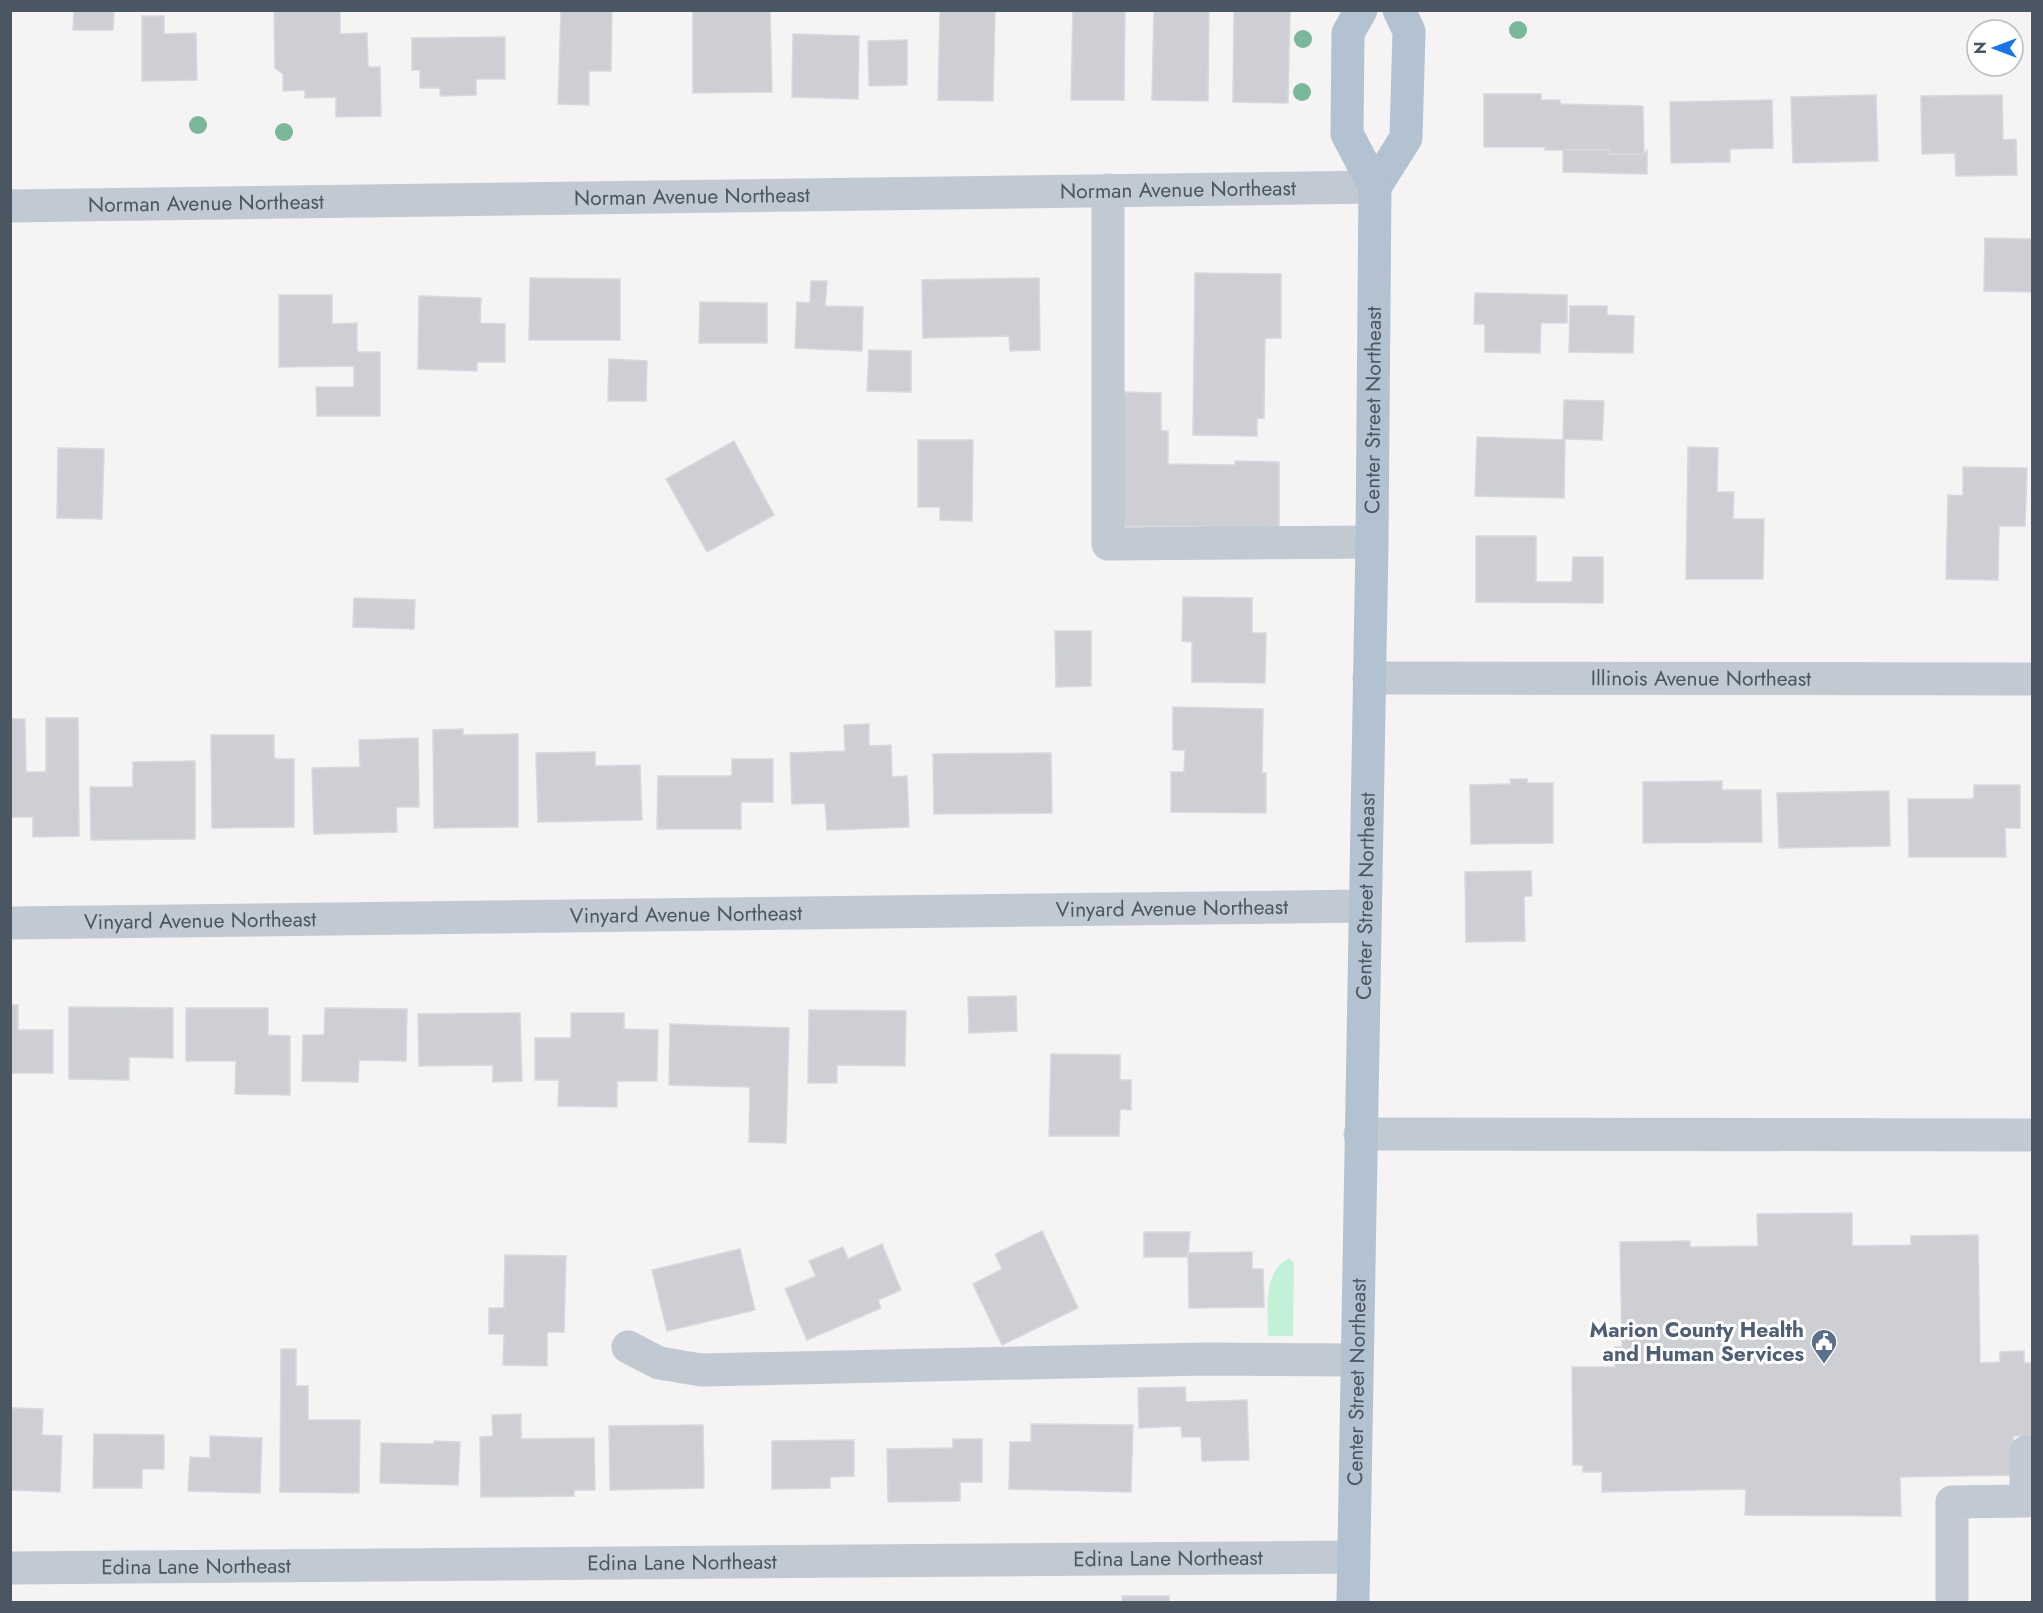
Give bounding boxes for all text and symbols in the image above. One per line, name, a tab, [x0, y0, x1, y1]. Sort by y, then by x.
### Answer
north arrow	[1965, 18, 2025, 78]
text: N	[1969, 42, 1992, 54]
street label: Norman Avenue Northeast	[1060, 173, 1296, 206]
street label: Norman Avenue Northeast	[574, 180, 810, 213]
street label: Norman Avenue Northeast	[88, 187, 324, 220]
street label: Center Street Northeast	[1357, 306, 1389, 514]
street label: Illinois Avenue Northeast	[1591, 663, 1811, 694]
street label: Center Street Northeast	[1349, 792, 1383, 1000]
street label: Vinyard Avenue Northeast	[1056, 892, 1288, 925]
street label: Vinyard Avenue Northeast	[570, 898, 802, 931]
street label: Vinyard Avenue Northeast	[84, 904, 316, 937]
street label: Center Street Northeast	[1340, 1278, 1374, 1486]
place label: Marion County Health and Human Services	[1589, 1315, 1804, 1369]
public building icon: Marion County Health and Human Services	[1809, 1327, 1839, 1365]
street label: Edina Lane Northeast	[1073, 1543, 1263, 1574]
street label: Edina Lane Northeast	[587, 1547, 777, 1578]
street label: Edina Lane Northeast	[101, 1551, 291, 1582]

